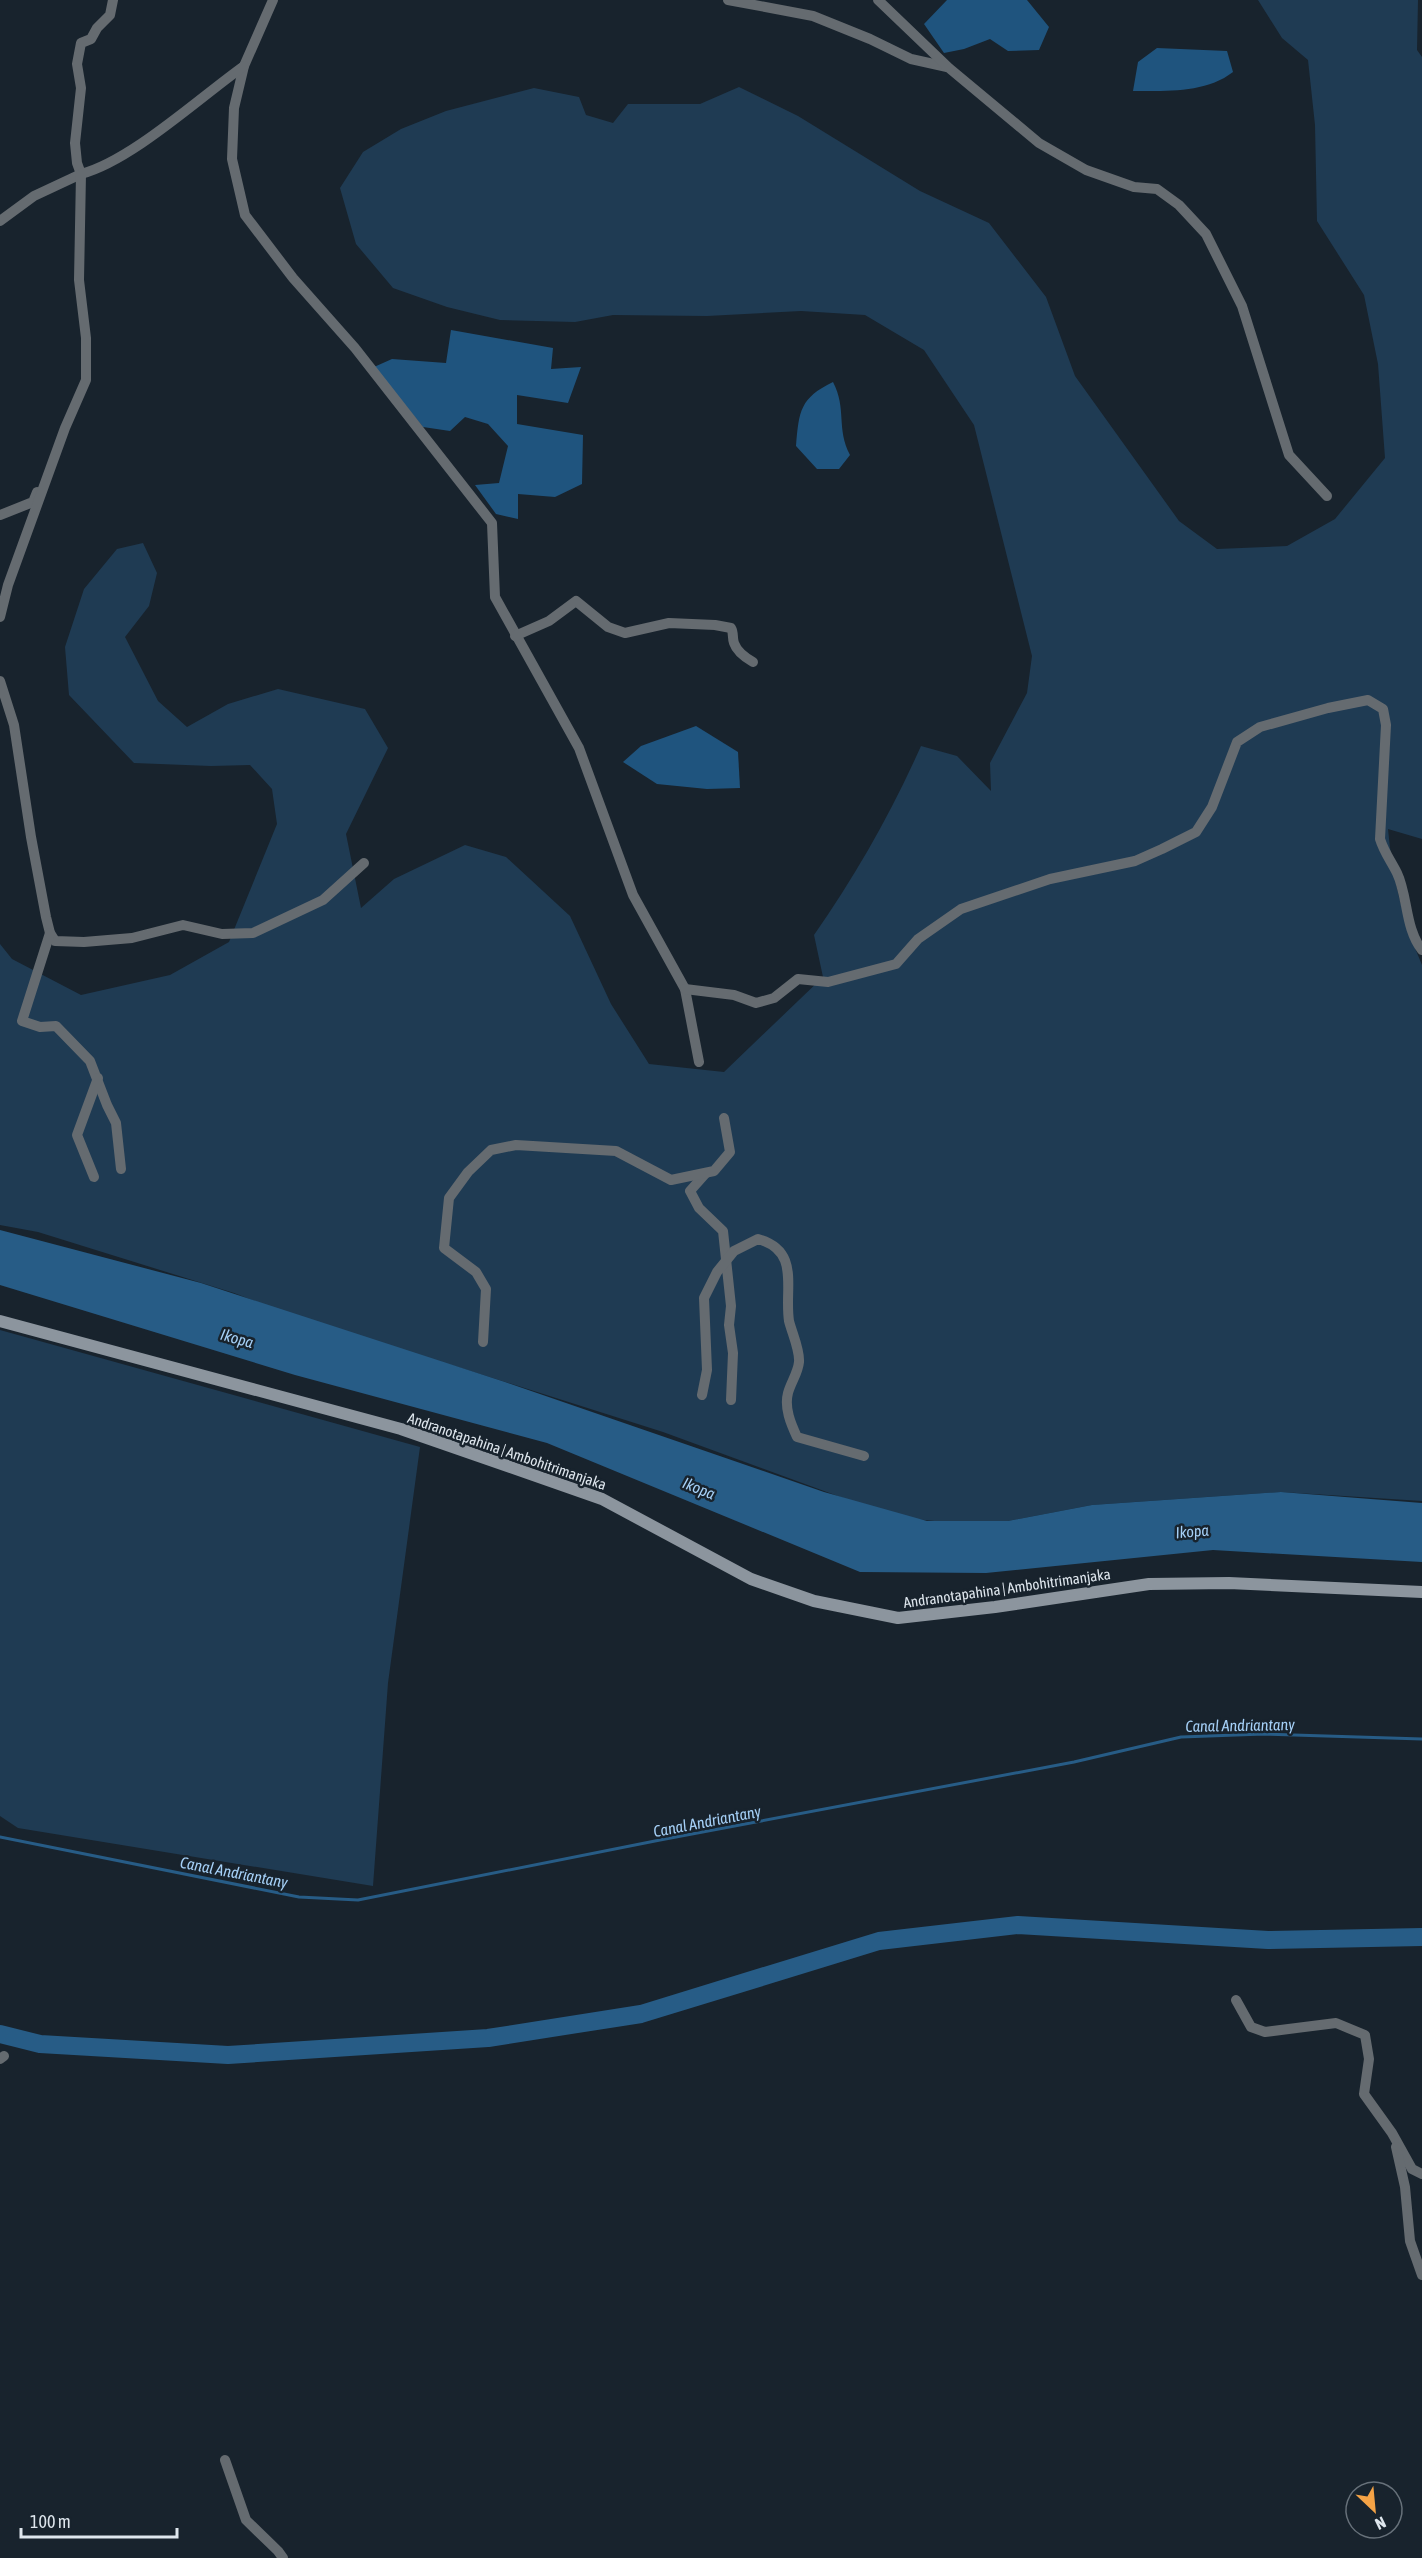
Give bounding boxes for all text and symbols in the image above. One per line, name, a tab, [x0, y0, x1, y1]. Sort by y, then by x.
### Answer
water label: Ikopa	[218, 1325, 256, 1352]
street label: Andranotapahina | Ambohitrimanjaka	[405, 1409, 609, 1493]
water label: Ikopa	[680, 1473, 718, 1504]
water label: Ikopa	[1175, 1521, 1210, 1542]
street label: Andranotapahina | Ambohitrimanjaka	[902, 1565, 1112, 1611]
water label: Canal Andriantany	[1185, 1715, 1295, 1736]
water label: Canal Andriantany	[652, 1802, 763, 1841]
water label: Canal Andriantany	[178, 1853, 290, 1892]
north arrow	[1344, 2480, 1404, 2540]
scale bar	[21, 2501, 177, 2539]
text: 100 m	[30, 2511, 71, 2532]
text: N	[1372, 2513, 1389, 2534]

